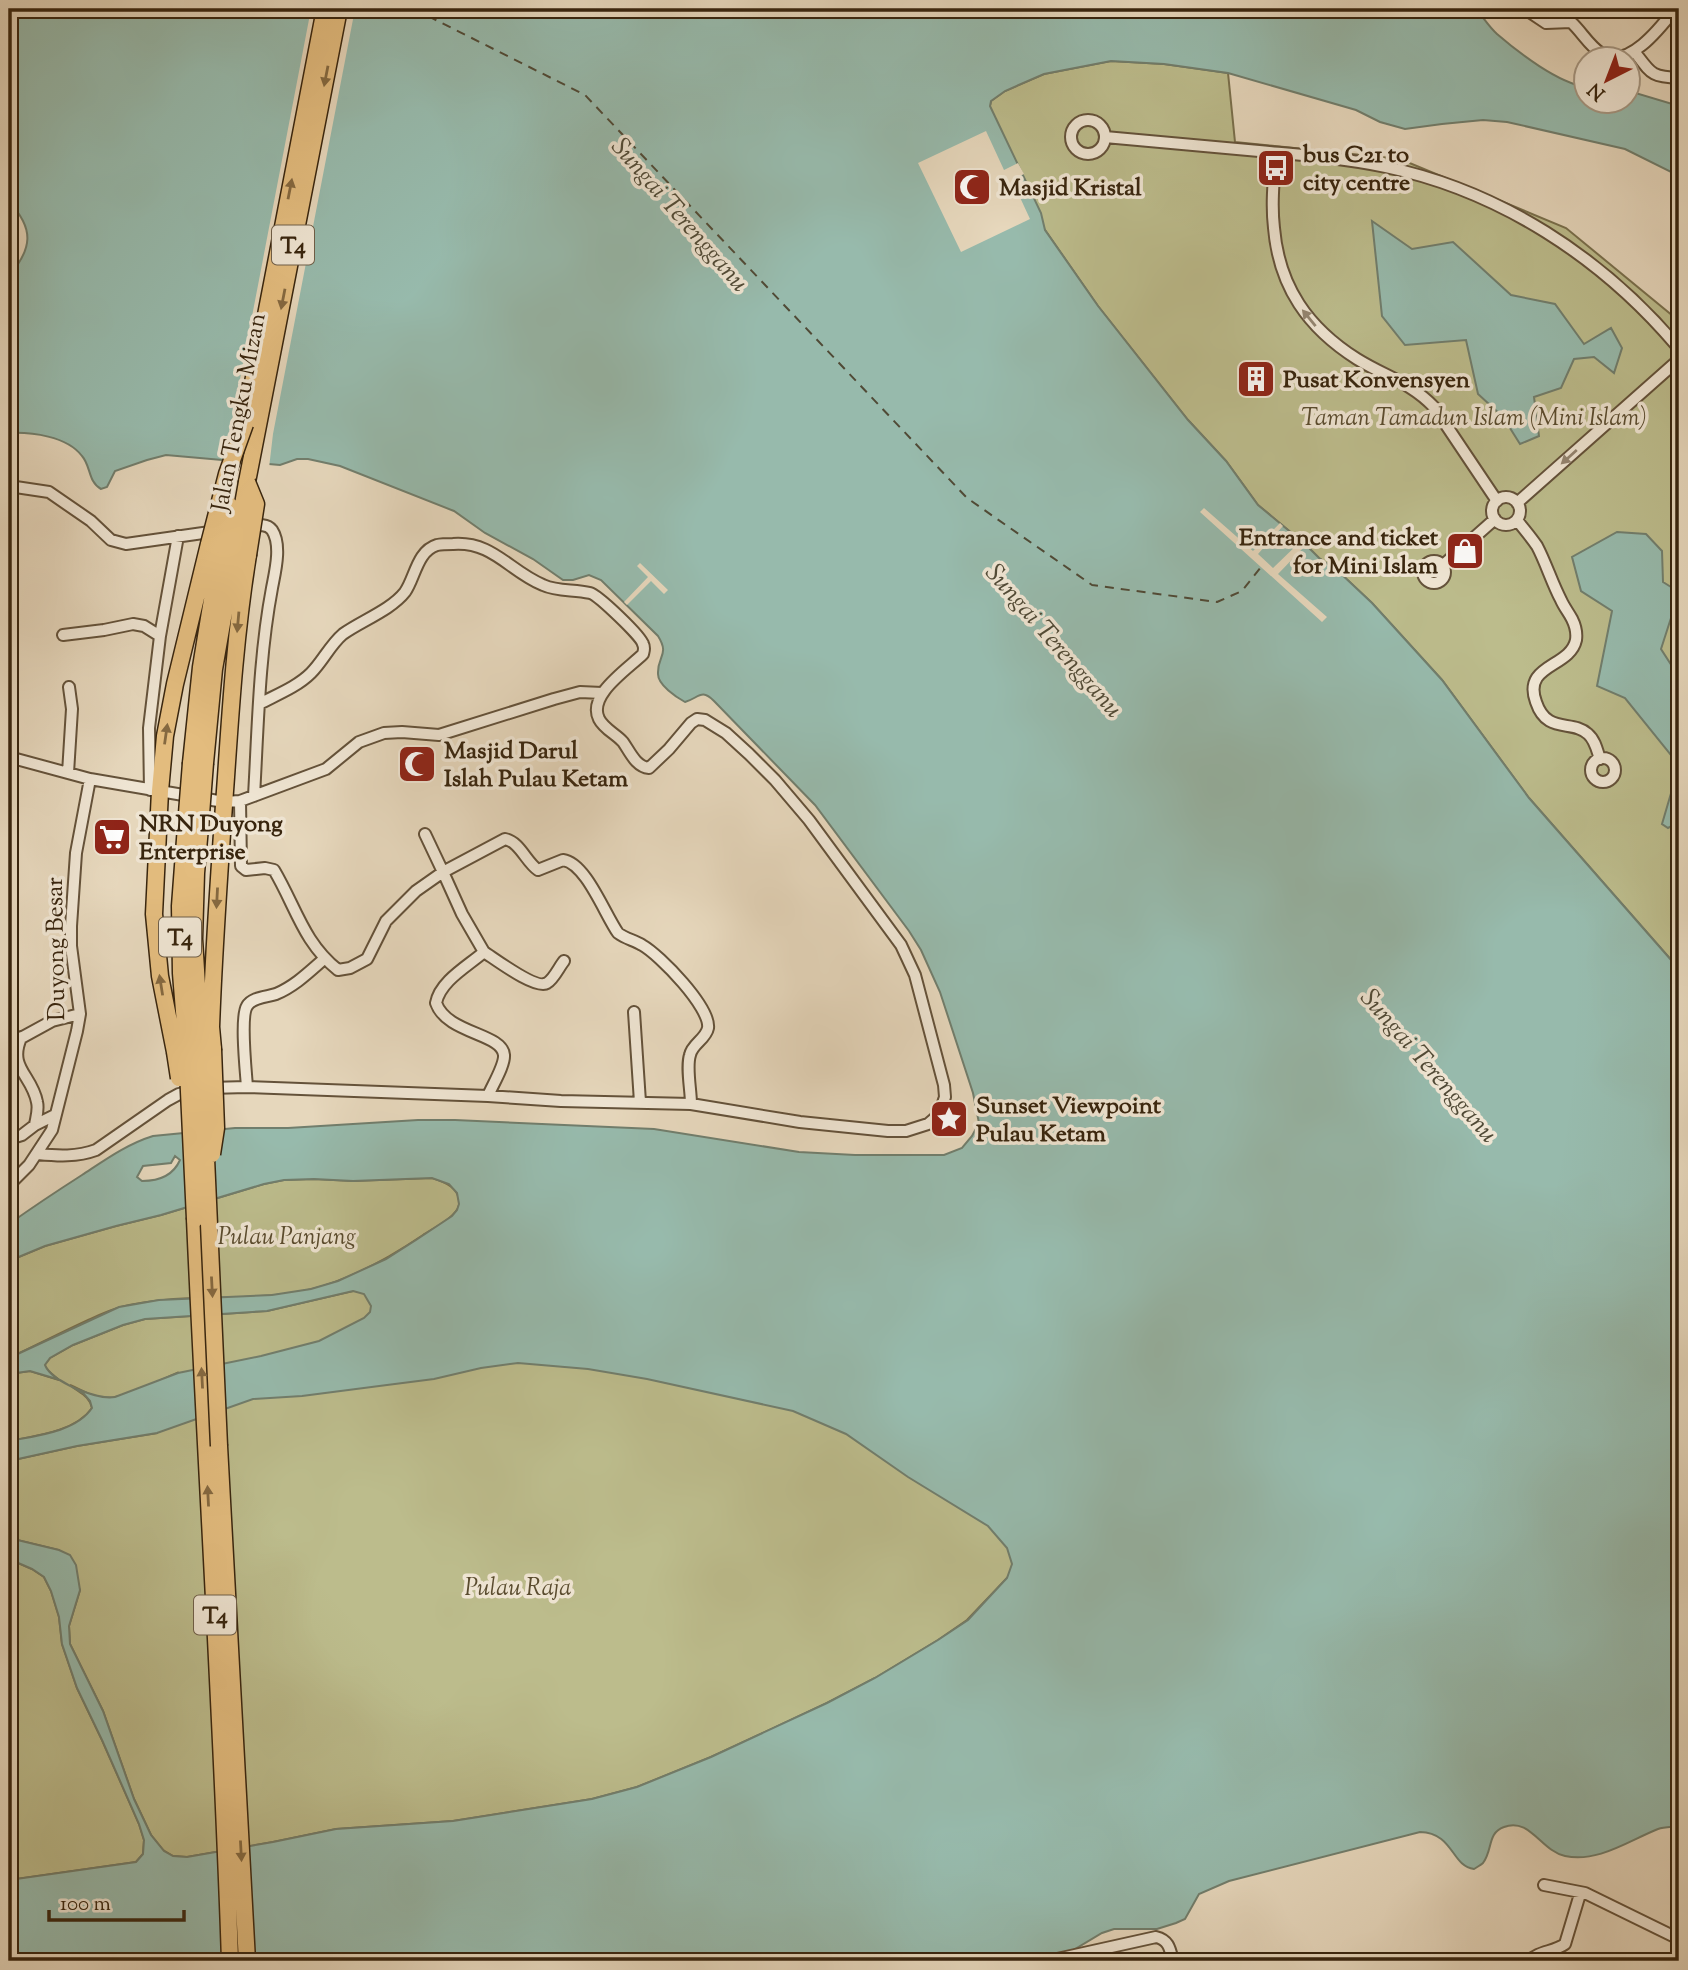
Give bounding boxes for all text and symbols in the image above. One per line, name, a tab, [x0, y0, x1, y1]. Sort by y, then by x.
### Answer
north arrow	[1572, 46, 1642, 116]
one-way arrow	[320, 65, 331, 87]
text: N	[1583, 76, 1612, 106]
water label: Sungai Terengganu	[602, 130, 757, 301]
place label: bus C21 to city centre	[1302, 139, 1410, 201]
bus stop icon: bus C21 to city centre	[1255, 147, 1297, 189]
mosque icon: Masjid Kristal	[951, 166, 993, 208]
place label: Masjid Kristal	[999, 172, 1142, 206]
one-way arrow	[285, 178, 296, 200]
road number: T4	[272, 226, 314, 264]
one-way arrow	[277, 288, 288, 310]
street label: Jalan Tengku Mizan	[204, 310, 276, 516]
one-way arrow	[1302, 310, 1317, 328]
building icon: Pusat Konvensyen	[1235, 358, 1277, 400]
place label: Pusat Konvensyen	[1283, 364, 1471, 398]
park label: Taman Tamadun Islam (Mini Islam)	[1301, 402, 1647, 436]
one-way arrow	[1560, 449, 1577, 464]
place label: Entrance and ticket for Mini Islam	[1239, 522, 1439, 584]
shop icon: Entrance and ticket for Mini Islam	[1444, 530, 1486, 572]
water label: Sungai Terengganu	[976, 556, 1131, 727]
one-way arrow	[232, 612, 243, 634]
one-way arrow	[161, 723, 172, 745]
place label: Masjid Darul Islah Pulau Ketam	[444, 735, 628, 797]
mosque icon: Masjid Darul Islah Pulau Ketam	[396, 743, 438, 785]
place label: NRN Duyong Enterprise	[139, 808, 283, 870]
supermarket icon: NRN Duyong Enterprise	[91, 816, 133, 858]
street label: Duyong Besar	[39, 877, 75, 1021]
one-way arrow	[211, 887, 222, 909]
road number: T4	[159, 918, 201, 956]
one-way arrow	[155, 974, 166, 996]
water label: Sungai Terengganu	[1351, 981, 1506, 1152]
place label: Sunset Viewpoint Pulau Ketam	[976, 1090, 1162, 1152]
place icon: Sunset Viewpoint Pulau Ketam	[928, 1098, 970, 1140]
park label: Pulau Panjang	[218, 1221, 356, 1255]
one-way arrow	[206, 1276, 217, 1298]
one-way arrow	[197, 1366, 208, 1388]
one-way arrow	[202, 1485, 213, 1507]
park label: Pulau Raja	[464, 1572, 572, 1606]
road number: T4	[194, 1596, 236, 1634]
one-way arrow	[235, 1840, 246, 1862]
scale bar	[49, 1879, 184, 1923]
text: 100 m	[60, 1890, 111, 1920]

